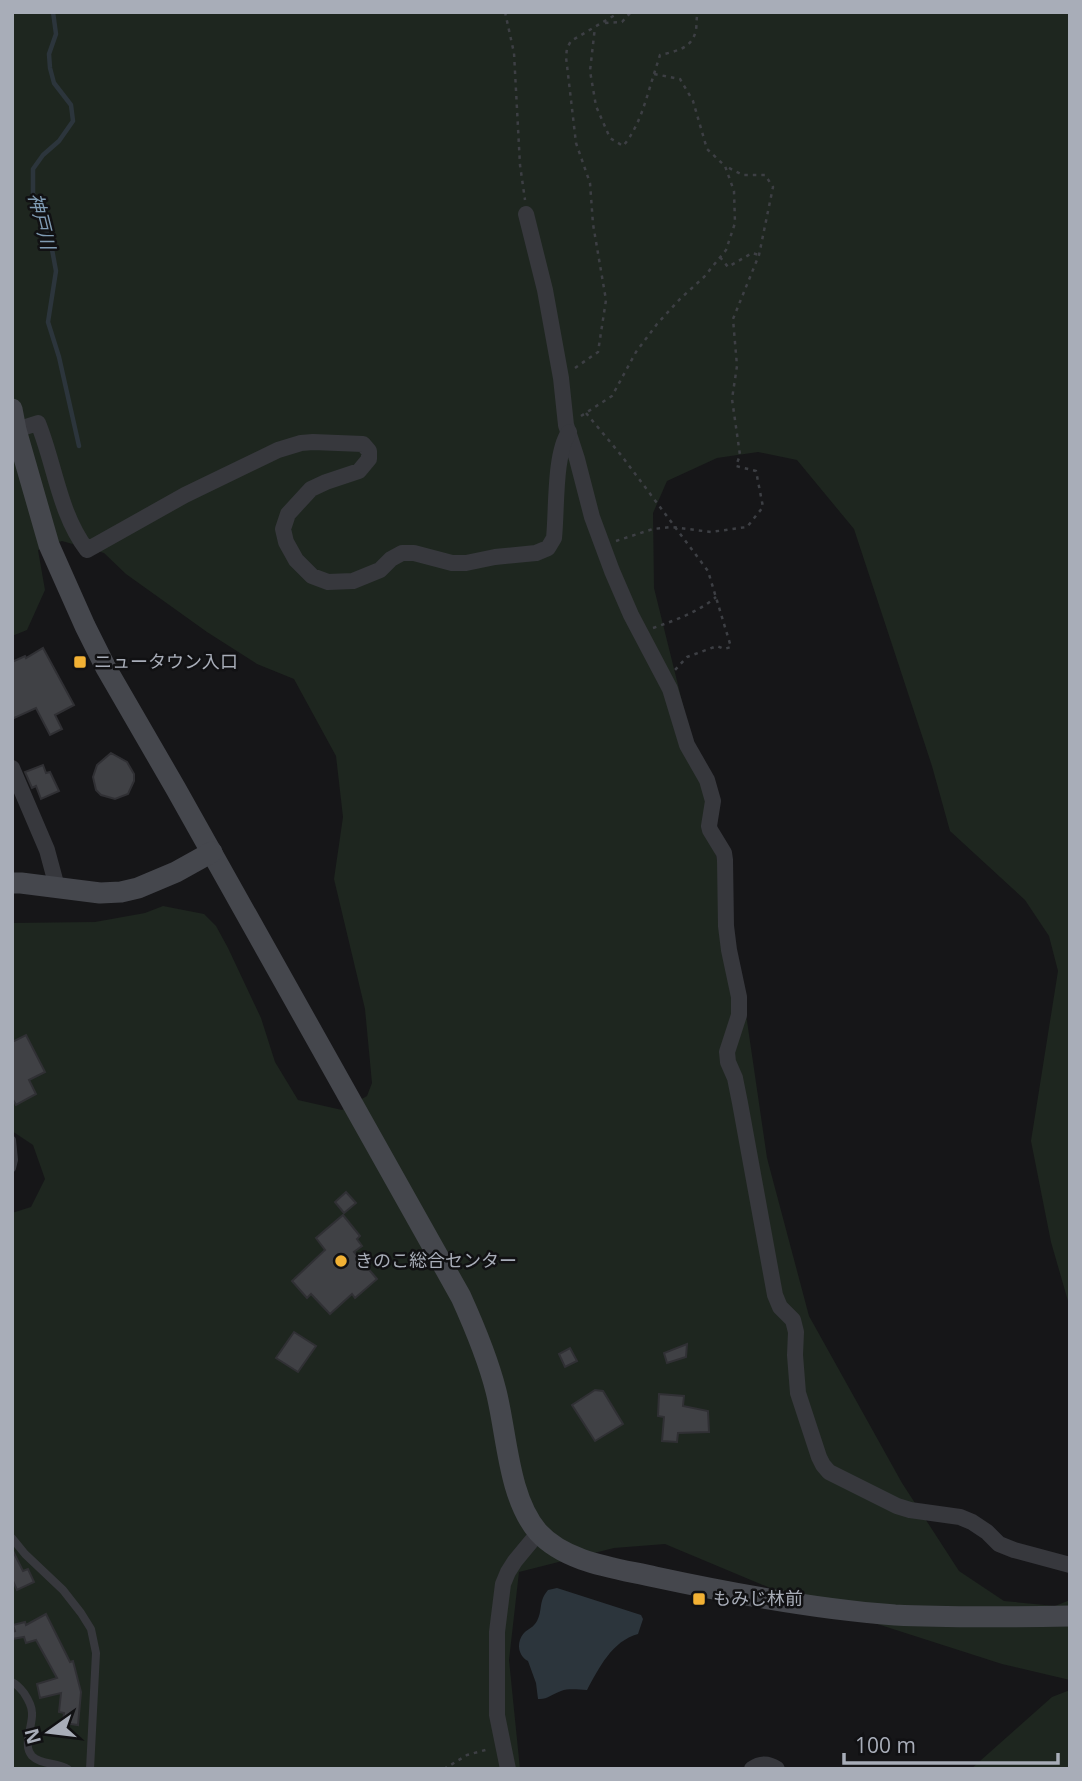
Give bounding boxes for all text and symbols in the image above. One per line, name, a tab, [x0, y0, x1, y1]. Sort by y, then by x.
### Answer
water label: 神戸川	[22, 190, 62, 254]
place label: ニュータウン入口	[94, 649, 238, 673]
marker: ニュータウン入口	[72, 654, 88, 670]
place label: きのこ総合センター	[355, 1248, 517, 1272]
marker: きのこ総合センター	[333, 1253, 349, 1269]
place label: もみじ林前	[713, 1586, 803, 1610]
marker: もみじ林前	[691, 1591, 707, 1607]
north arrow	[14, 1697, 84, 1767]
scale bar	[844, 1722, 1058, 1766]
text: N	[18, 1725, 47, 1747]
text: 100 m	[855, 1731, 916, 1759]

